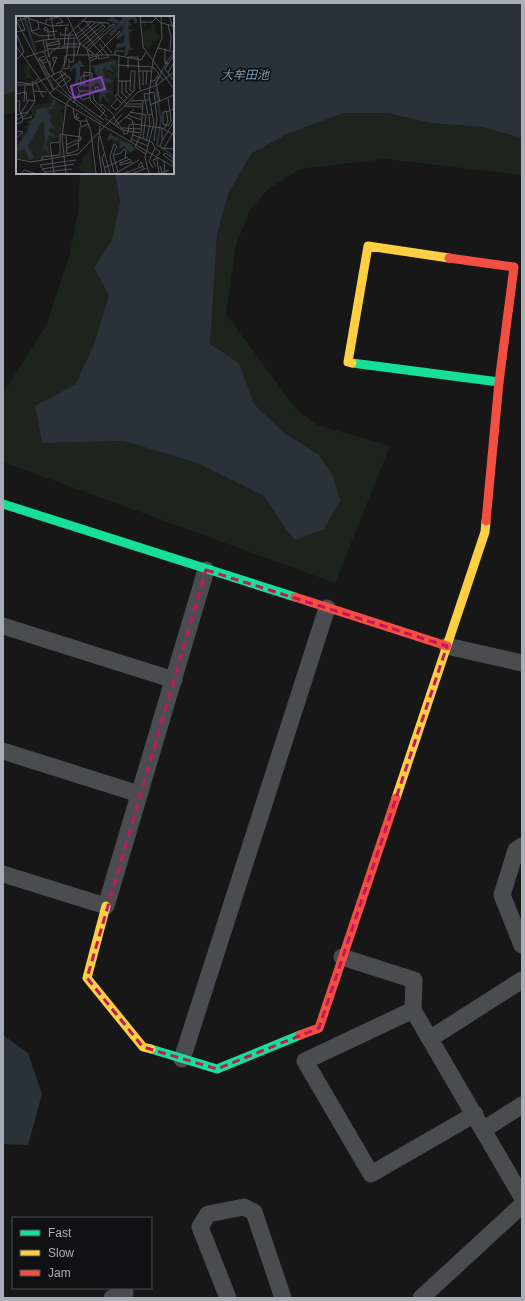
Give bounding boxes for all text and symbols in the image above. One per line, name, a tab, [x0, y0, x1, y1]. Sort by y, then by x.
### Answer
inset map	[16, 16, 174, 174]
water label: 大牟田池	[221, 68, 270, 82]
legend	[12, 1217, 152, 1289]
text: Fast	[48, 1226, 72, 1240]
text: Slow	[48, 1246, 74, 1260]
text: Jam	[48, 1266, 71, 1280]

